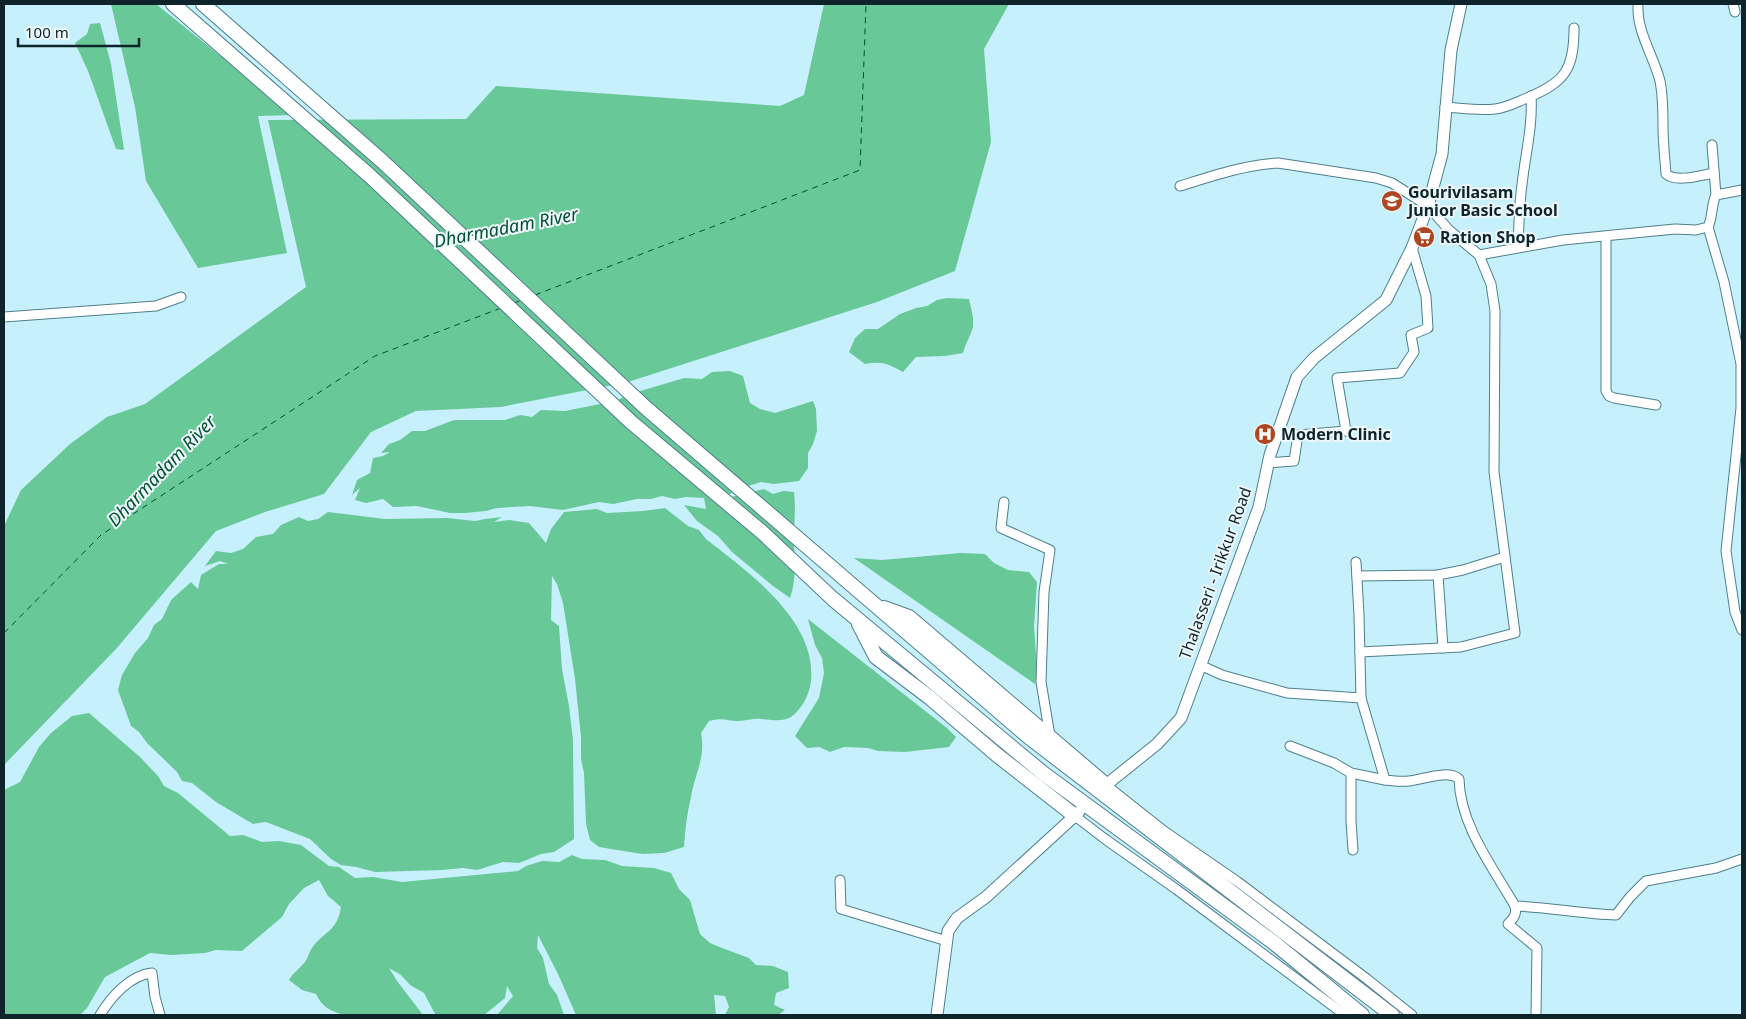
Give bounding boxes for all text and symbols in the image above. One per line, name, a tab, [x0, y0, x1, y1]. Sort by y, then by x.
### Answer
scale bar	[18, 15, 139, 47]
text: 100 m	[25, 22, 69, 42]
place label: Gourivilasam Junior Basic School	[1406, 181, 1558, 221]
school or university icon: Gourivilasam Junior Basic School	[1380, 189, 1404, 213]
water label: Dharmadam River	[432, 201, 581, 253]
supermarket icon: Ration Shop	[1412, 225, 1436, 249]
place label: Ration Shop	[1440, 226, 1536, 248]
water label: Dharmadam River	[102, 409, 221, 531]
hospital icon: Modern Clinic	[1253, 422, 1277, 446]
place label: Modern Clinic	[1281, 423, 1391, 445]
street label: Thalasseri - Irikkur Road	[1174, 484, 1256, 662]

